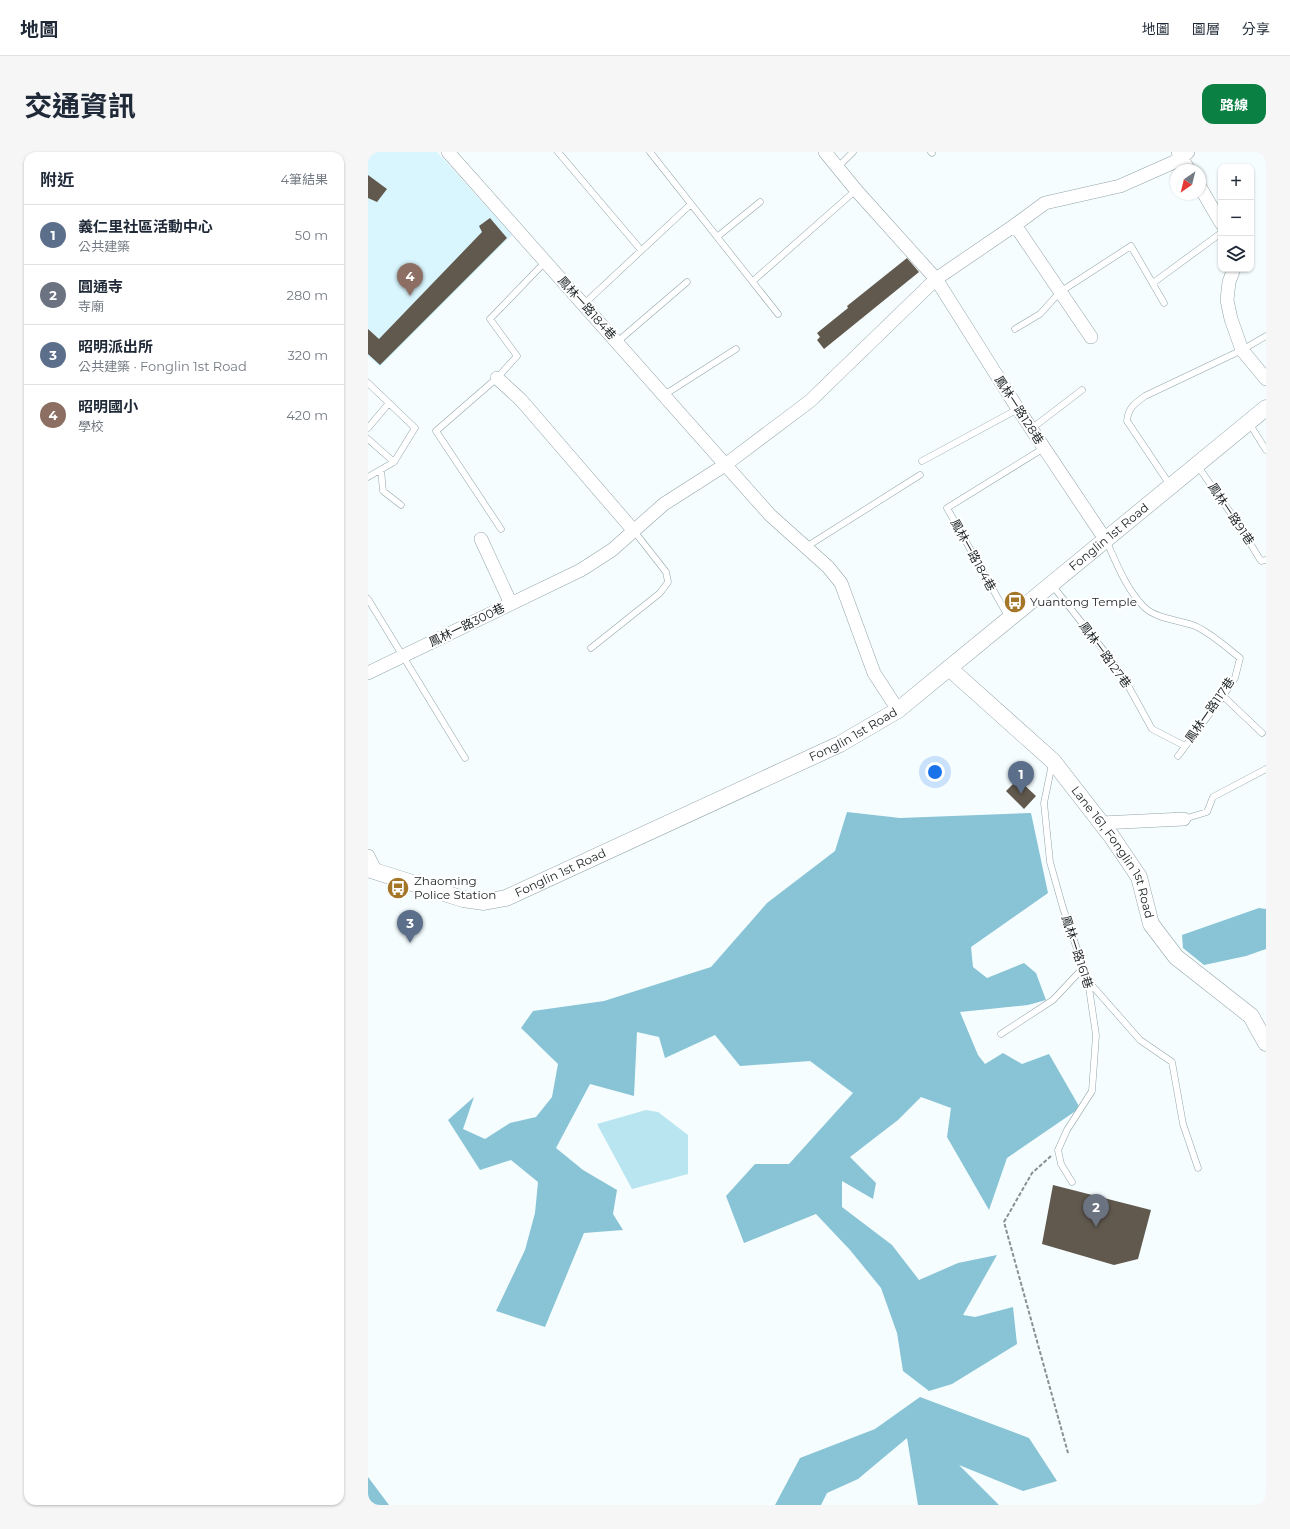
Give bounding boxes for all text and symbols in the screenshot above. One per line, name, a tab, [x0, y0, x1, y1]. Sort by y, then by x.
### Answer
text: 地圖	[20, 18, 58, 41]
text: 地圖	[1142, 20, 1170, 38]
text: 圖層	[1192, 20, 1220, 38]
text: 分享	[1242, 20, 1270, 38]
button: 路線	[1202, 84, 1266, 124]
text: 交通資訊	[24, 89, 136, 123]
north arrow	[1170, 164, 1206, 200]
map controls	[1218, 164, 1254, 272]
button: +	[1218, 164, 1254, 200]
text: 附近	[40, 170, 74, 190]
text: 4筆結果	[280, 171, 328, 187]
button: −	[1218, 200, 1254, 236]
text: 義仁里社區活動中心	[78, 217, 213, 236]
text: 1	[50, 227, 56, 243]
text: 50 m	[295, 227, 328, 243]
button: layers	[1218, 236, 1254, 272]
text: 公共建築	[78, 238, 130, 254]
pin: 4	[397, 263, 423, 296]
street label: 鳳林一路184巷	[555, 273, 620, 342]
text: 圓通寺	[78, 277, 123, 296]
text: 2	[49, 287, 57, 303]
text: 280 m	[287, 287, 328, 303]
text: 寺廟	[78, 298, 104, 314]
text: 昭明派出所	[78, 337, 153, 356]
text: 3	[49, 347, 57, 363]
text: 320 m	[288, 347, 328, 363]
text: 公共建築 · Fonglin 1st Road	[78, 358, 247, 374]
street label: 鳳林一路128巷	[992, 373, 1047, 447]
text: 昭明國小	[78, 397, 138, 416]
text: 4	[49, 407, 57, 423]
text: 420 m	[286, 407, 328, 423]
text: 學校	[78, 418, 104, 434]
street label: 鳳林一路91巷	[1205, 480, 1258, 548]
street label: Fonglin 1st Road	[1066, 499, 1151, 574]
street label: 鳳林一路184巷	[948, 516, 999, 593]
bus stop icon: Yuantong Temple	[1002, 589, 1028, 615]
place label: Yuantong Temple	[1030, 594, 1137, 609]
street label: 鳳林一路300巷	[426, 600, 507, 649]
street label: 鳳林一路127巷	[1076, 619, 1134, 691]
street label: 鳳林一路117巷	[1182, 674, 1237, 745]
street label: Fonglin 1st Road	[806, 704, 900, 764]
pin: 1	[1008, 761, 1034, 794]
your location	[925, 762, 945, 782]
street label: Lane 161, Fonglin 1st Road	[1068, 783, 1157, 920]
street label: Fonglin 1st Road	[512, 845, 608, 900]
place label: Zhaoming Police Station	[414, 873, 496, 902]
bus stop icon: Zhaoming Police Station	[385, 875, 411, 901]
pin: 3	[397, 910, 423, 943]
street label: 鳳林一路161巷	[1059, 913, 1096, 990]
pin: 2	[1083, 1194, 1109, 1227]

